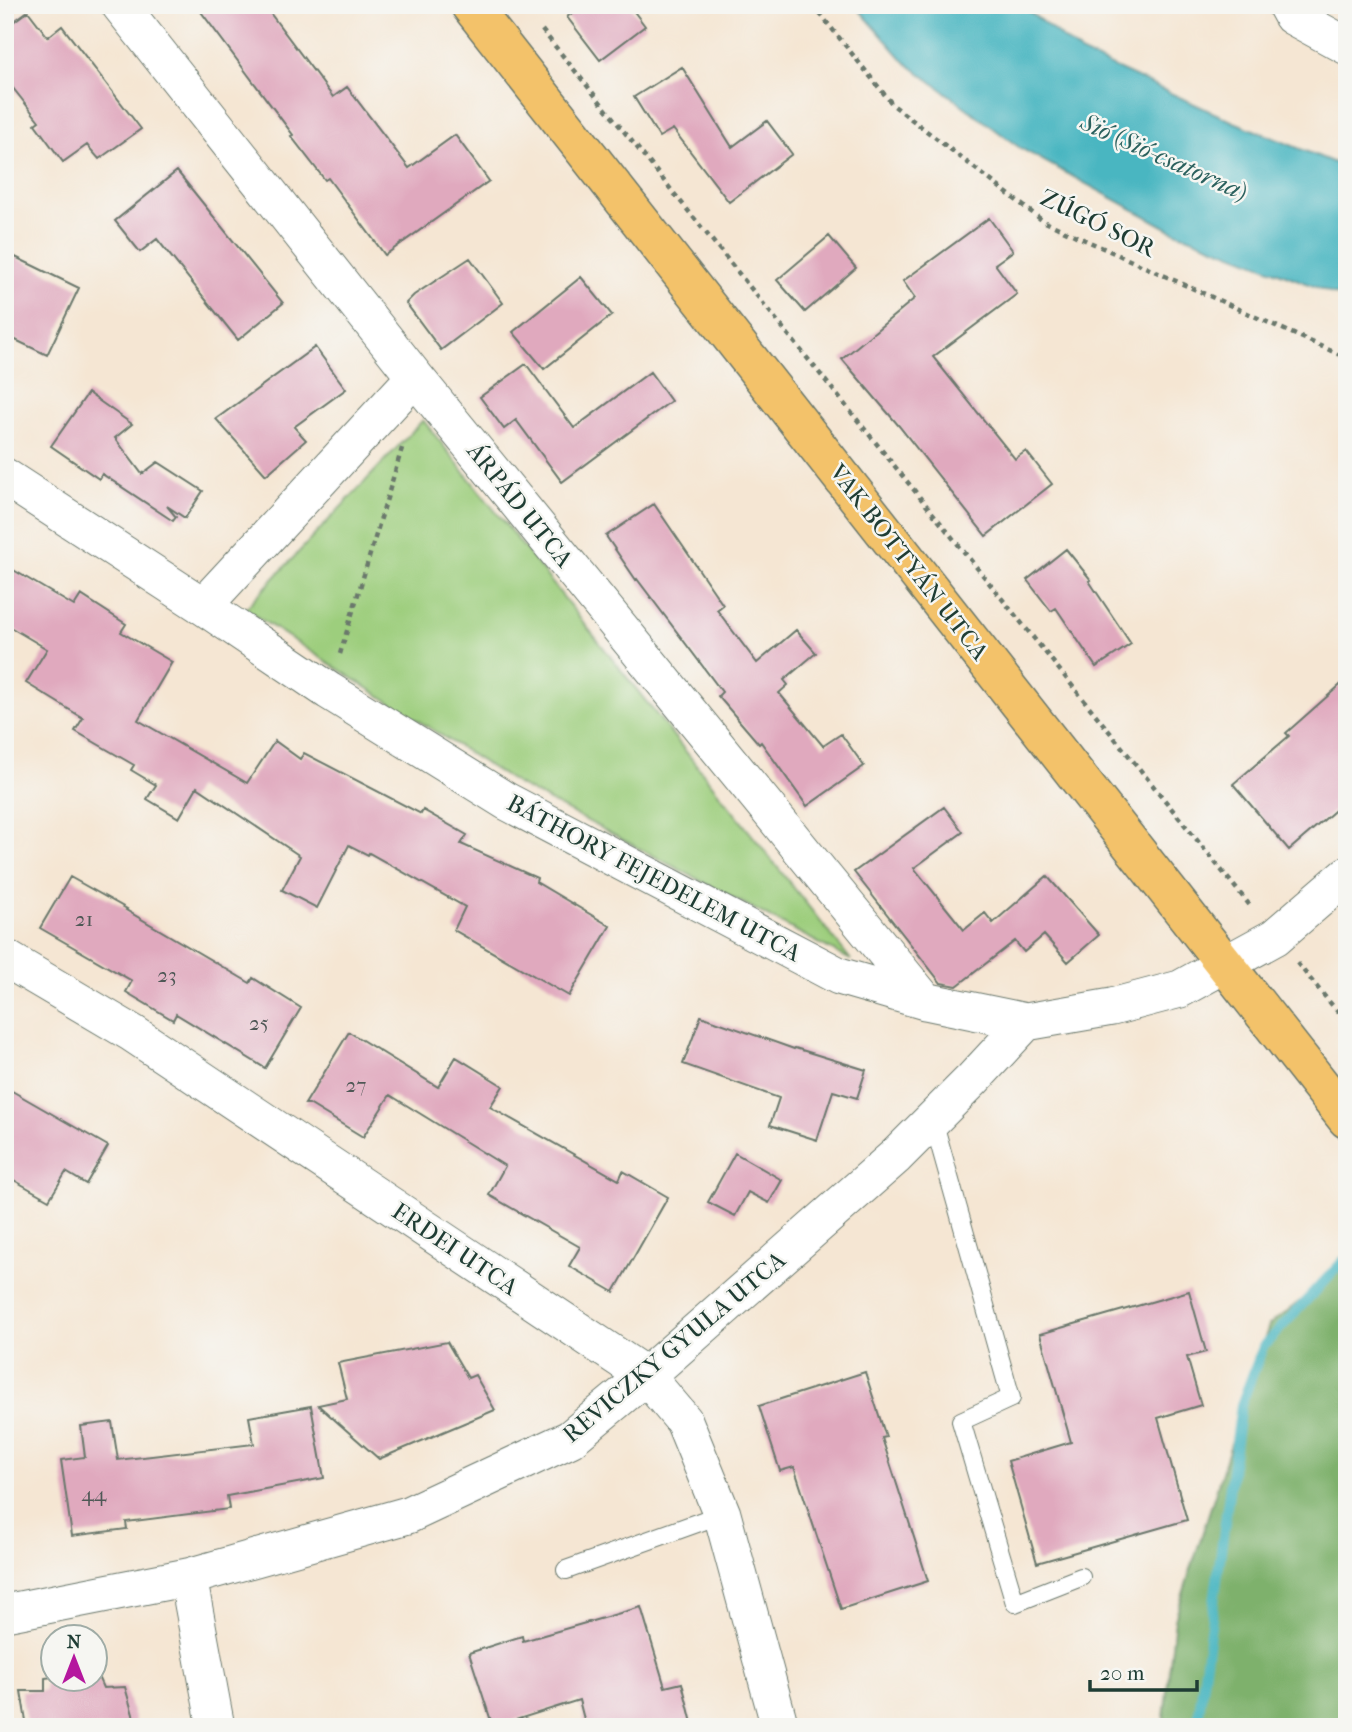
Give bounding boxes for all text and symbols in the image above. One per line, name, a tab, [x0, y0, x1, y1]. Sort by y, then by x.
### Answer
water label: Sió (Sió-csatorna)	[1075, 106, 1252, 208]
street label: ZÚGÓ SOR	[1036, 182, 1162, 264]
street label: ÁRPÁD UTCA	[461, 436, 580, 573]
street label: VAK BOTTYÁN UTCA	[823, 457, 995, 666]
street label: BÁTHORY FEJEDELEM UTCA	[503, 788, 806, 968]
house number: 21	[75, 907, 93, 931]
house number: 23	[157, 963, 177, 987]
house number: 25	[249, 1011, 269, 1035]
house number: 27	[346, 1073, 366, 1097]
street label: ERDEI UTCA	[387, 1197, 524, 1302]
street label: REVICZKY GYULA UTCA	[557, 1245, 791, 1448]
house number: 44	[82, 1482, 107, 1506]
north arrow	[38, 1624, 108, 1694]
text: N	[67, 1631, 82, 1653]
scale bar	[1090, 1648, 1196, 1692]
text: 20 m	[1100, 1661, 1145, 1685]

